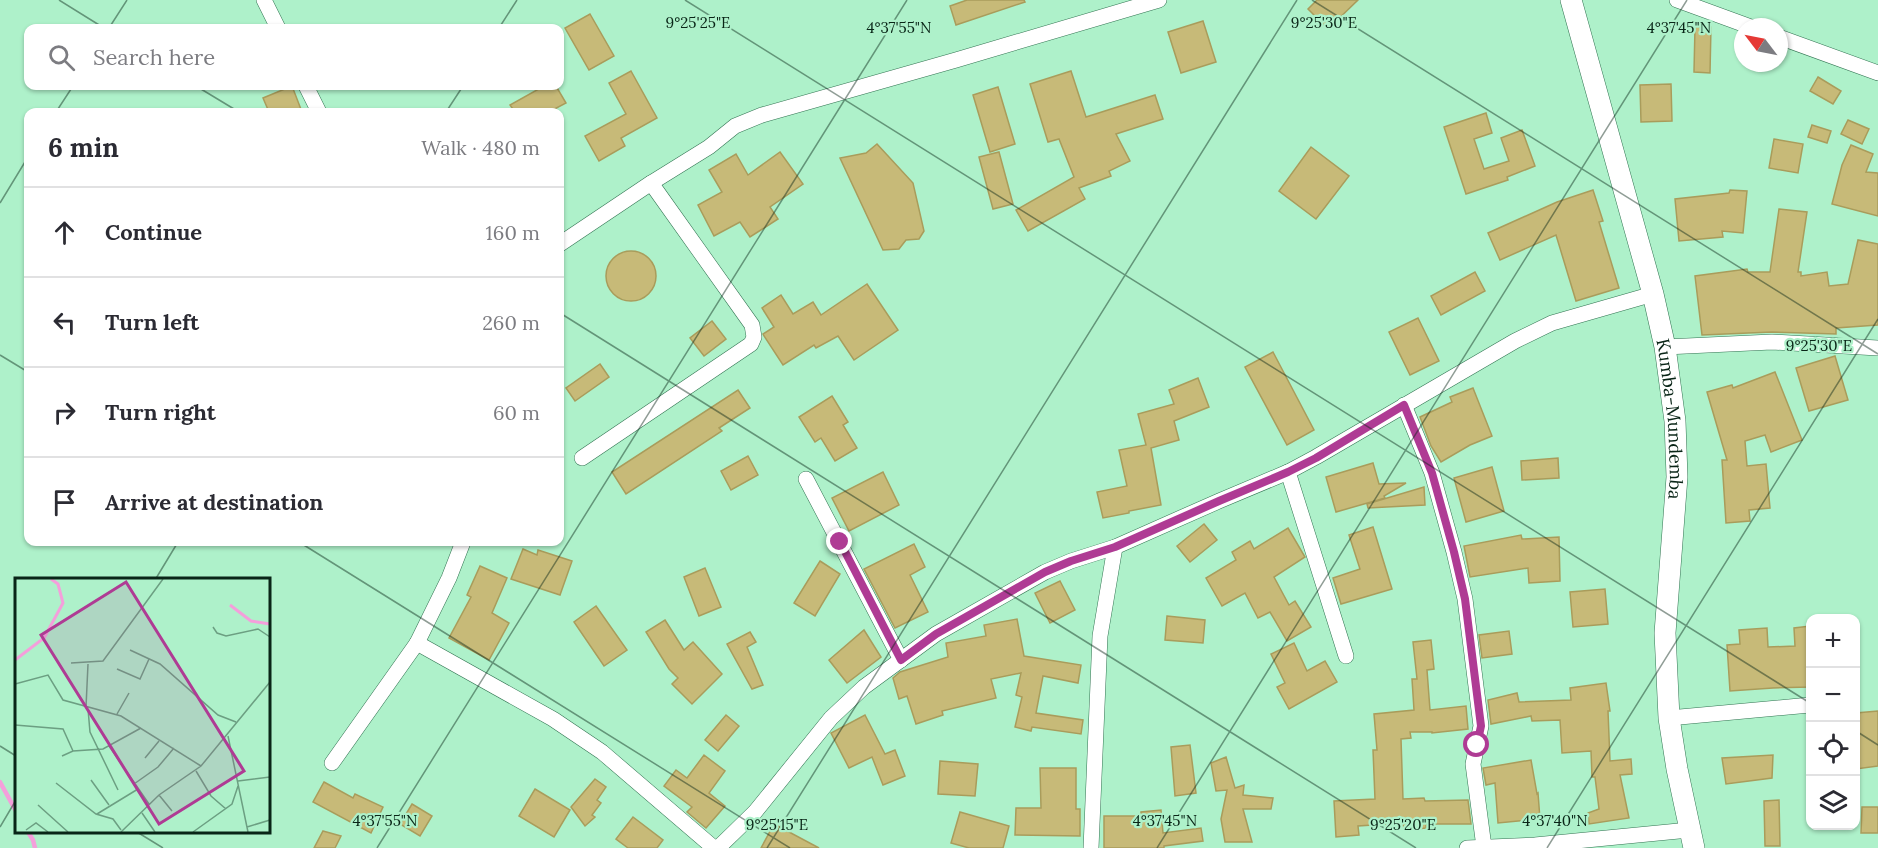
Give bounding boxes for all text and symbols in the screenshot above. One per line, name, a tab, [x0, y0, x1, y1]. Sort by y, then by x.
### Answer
text: 9°25'25"E	[666, 13, 730, 32]
text: 9°25'30"E	[1291, 13, 1357, 32]
text: 4°37'55"N	[866, 18, 932, 37]
text: 4°37'45"N	[1647, 18, 1711, 37]
north arrow	[1734, 18, 1788, 72]
search box	[24, 24, 564, 90]
icon: search	[45, 41, 78, 74]
text: Search here	[93, 43, 215, 71]
text: 6 min	[48, 131, 119, 164]
text: Walk · 480 m	[421, 135, 540, 160]
icon: ahead	[48, 216, 81, 249]
text: Continue	[105, 218, 202, 246]
text: 160 m	[486, 220, 540, 245]
icon: left	[48, 306, 81, 339]
text: Turn left	[105, 308, 199, 336]
text: 260 m	[482, 310, 540, 335]
street label: Kumba-Mundemba	[1652, 336, 1689, 501]
text: 9°25'30"E	[1786, 336, 1852, 355]
icon: right	[48, 396, 81, 429]
text: Turn right	[105, 398, 216, 426]
text: 60 m	[493, 400, 540, 425]
icon: arrive	[48, 486, 81, 519]
text: Arrive at destination	[105, 488, 323, 516]
route end	[826, 528, 852, 554]
inset map	[15, 578, 270, 833]
map controls	[1806, 614, 1860, 830]
button: +	[1806, 614, 1860, 668]
button: −	[1806, 668, 1860, 722]
button: locate	[1806, 722, 1860, 776]
route start	[1463, 731, 1489, 757]
button: layers	[1806, 776, 1860, 830]
text: 4°37'55"N	[352, 811, 418, 830]
text: 4°37'45"N	[1133, 811, 1197, 830]
text: 4°37'40"N	[1522, 811, 1588, 830]
text: 9°25'15"E	[746, 815, 808, 834]
text: 9°25'20"E	[1370, 815, 1436, 834]

